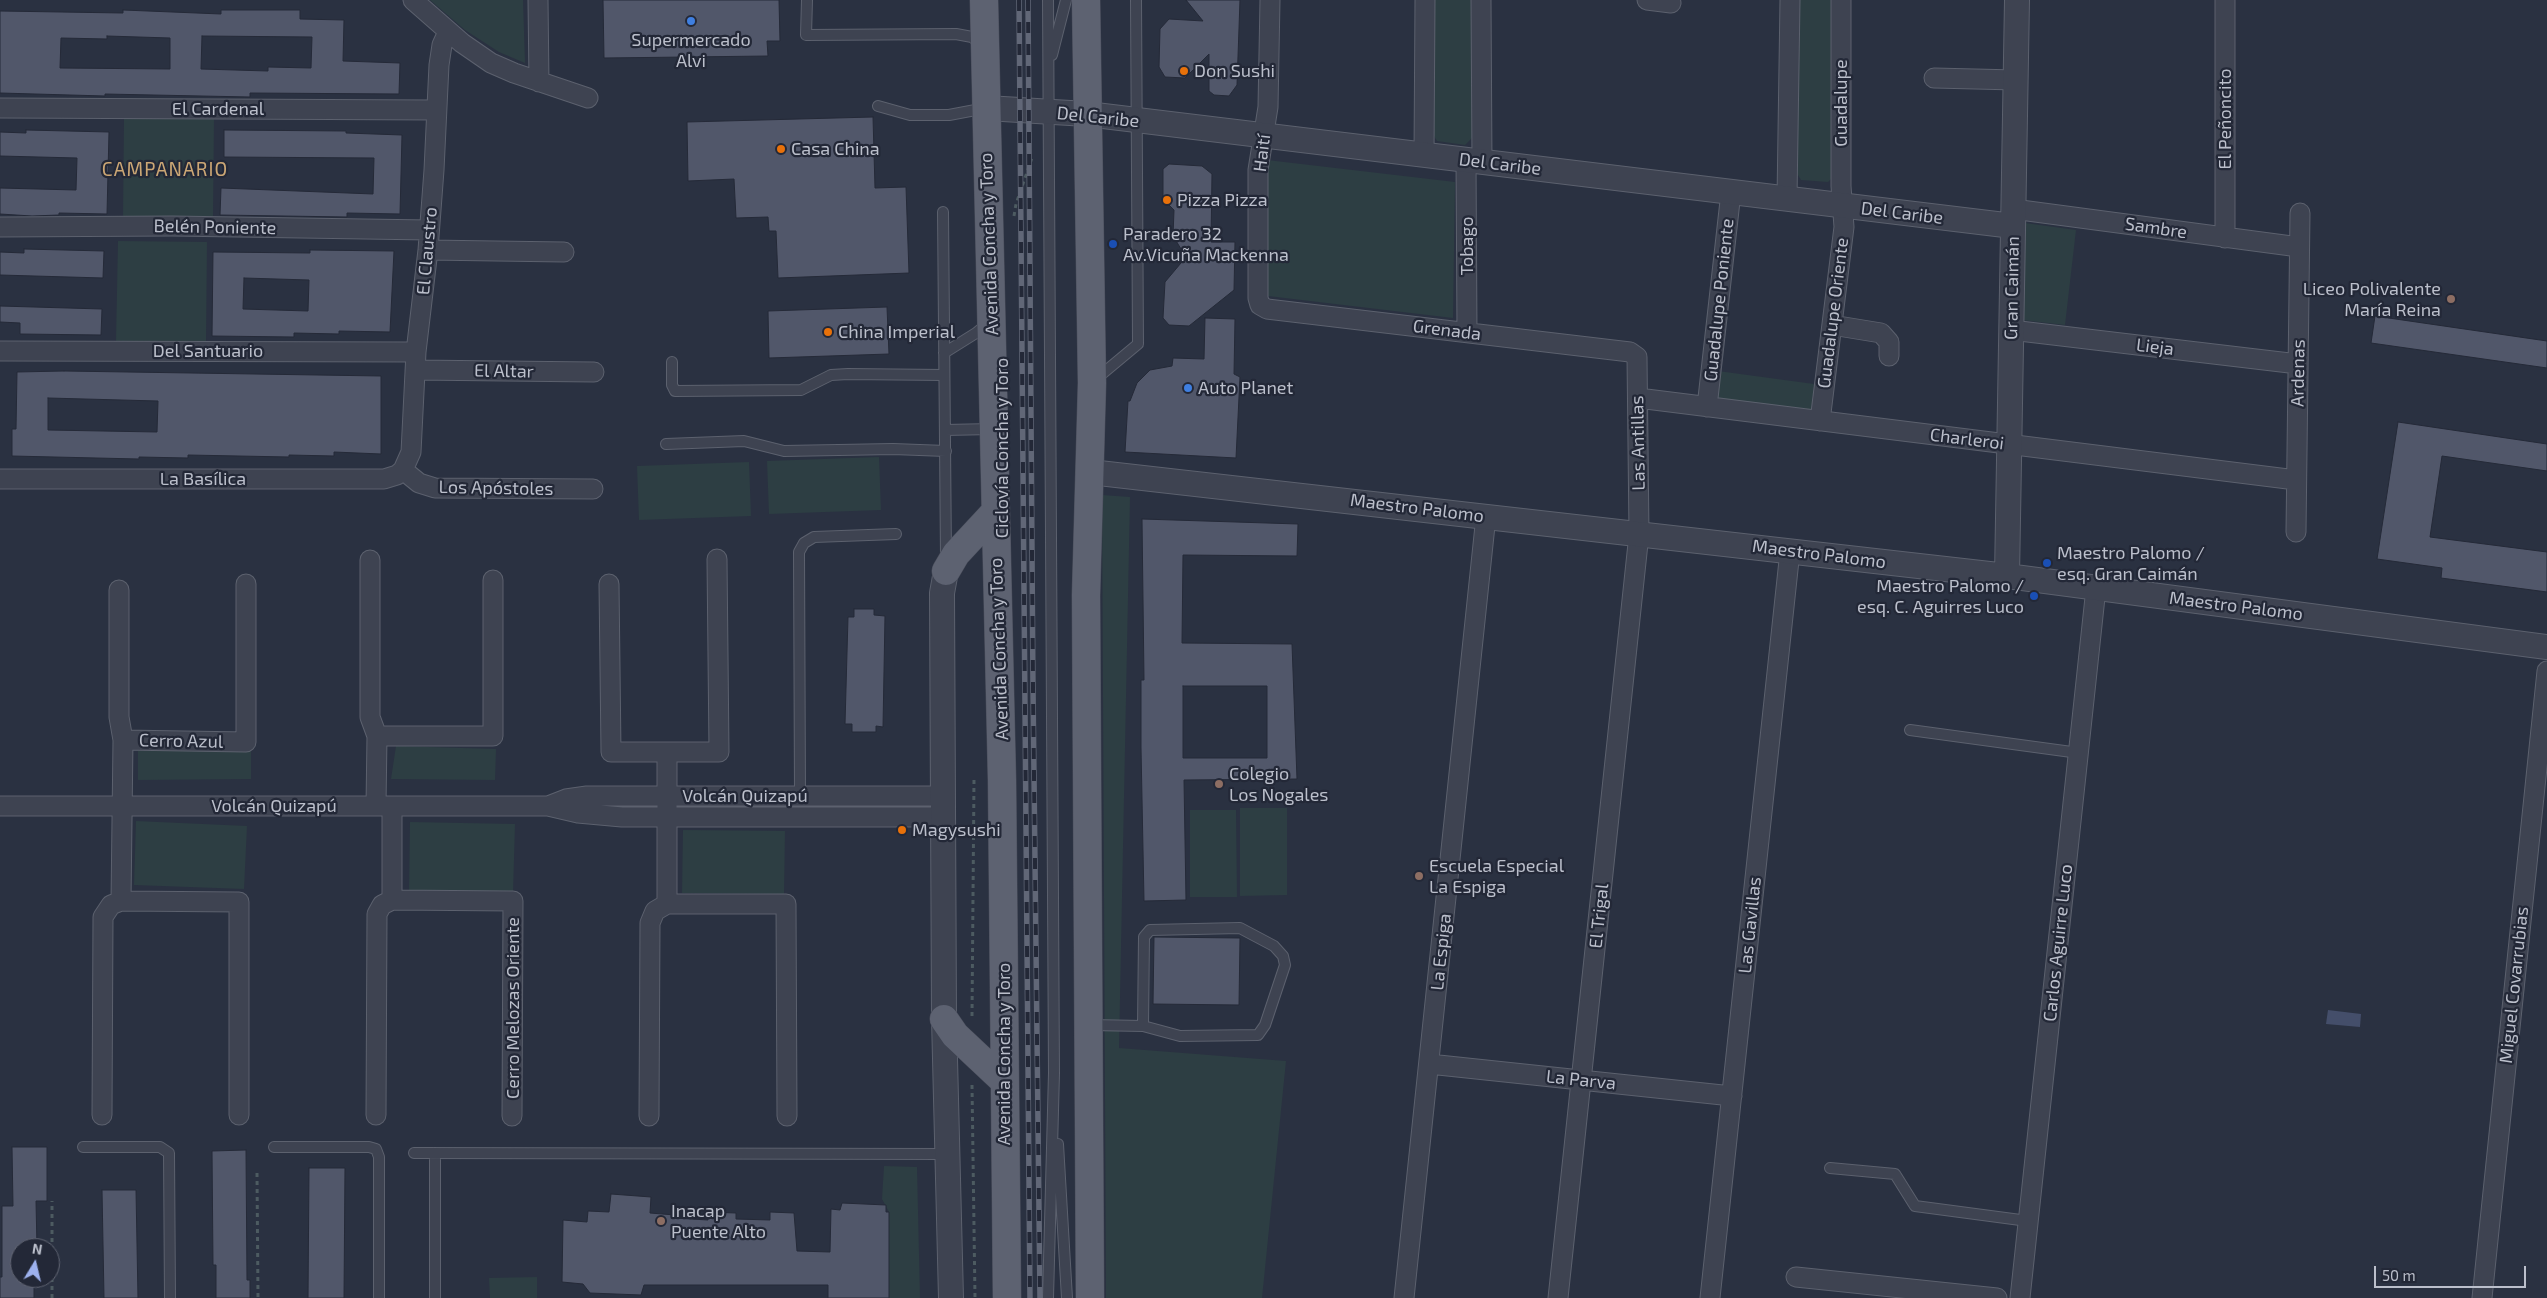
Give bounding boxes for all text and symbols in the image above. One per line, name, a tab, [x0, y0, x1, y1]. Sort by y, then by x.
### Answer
marker: Supermercado Alvi	[685, 15, 697, 27]
place label: Supermercado Alvi	[631, 29, 751, 72]
street label: Guadalupe	[1830, 59, 1852, 147]
place label: Don Sushi	[1194, 60, 1275, 82]
marker: Don Sushi	[1178, 65, 1190, 77]
street label: El Peñoncito	[2214, 68, 2236, 170]
street label: El Cardenal	[172, 98, 264, 120]
street label: Del Caribe	[1056, 102, 1140, 132]
street label: Haití	[1249, 133, 1275, 173]
place label: Casa China	[791, 138, 880, 160]
marker: Casa China	[775, 143, 787, 155]
street label: Del Caribe	[1458, 148, 1542, 180]
street label: Avenida Concha y Toro	[975, 152, 1003, 336]
district label: CAMPANARIO	[101, 159, 229, 181]
place label: Pizza Pizza	[1177, 189, 1268, 211]
marker: Pizza Pizza	[1161, 194, 1173, 206]
street label: Del Caribe	[1860, 197, 1944, 229]
street label: El Claustro	[412, 206, 442, 296]
street label: Sambre	[2123, 213, 2189, 243]
street label: Belén Poniente	[154, 215, 276, 239]
street label: Tobago	[1456, 216, 1478, 276]
street label: Guadalupe Poniente	[1700, 217, 1738, 383]
place label: Paradero 32 Av.Vicuña Mackenna	[1123, 223, 1289, 266]
street label: Guadalupe Oriente	[1813, 236, 1853, 390]
street label: Gran Caimán	[2000, 236, 2024, 340]
marker: Paradero 32 Av.Vicuña Mackenna	[1107, 238, 1119, 250]
place label: Liceo Polivalente María Reina	[2303, 278, 2441, 320]
marker: Liceo Polivalente María Reina	[2445, 293, 2457, 305]
street label: Grenada	[1412, 315, 1482, 345]
place label: China Imperial	[838, 321, 955, 343]
marker: China Imperial	[822, 326, 834, 338]
street label: Lieja	[2135, 334, 2175, 360]
street label: Ardenas	[2287, 339, 2309, 407]
street label: Del Santuario	[153, 340, 263, 362]
street label: Ciclovía Concha y Toro	[991, 358, 1013, 538]
street label: El Altar	[474, 360, 534, 382]
place label: Auto Planet	[1198, 377, 1293, 399]
marker: Auto Planet	[1182, 382, 1194, 394]
street label: Las Antillas	[1626, 395, 1650, 491]
street label: Charleroi	[1929, 424, 2005, 454]
street label: La Basílica	[160, 468, 246, 490]
street label: Los Apóstoles	[438, 476, 554, 500]
street label: Maestro Palomo	[1349, 489, 1485, 527]
street label: Maestro Palomo	[1751, 535, 1887, 573]
place label: Maestro Palomo / esq. Gran Caimán	[2057, 542, 2205, 584]
street label: Avenida Concha y Toro	[985, 557, 1013, 741]
marker: Maestro Palomo / esq. Gran Caimán	[2041, 557, 2053, 569]
place label: Maestro Palomo / esq. C. Aguirres Luco	[1857, 575, 2024, 618]
street label: Maestro Palomo	[2168, 587, 2304, 625]
marker: Maestro Palomo / esq. C. Aguirres Luco	[2028, 590, 2040, 602]
street label: Cerro Azul	[139, 729, 223, 753]
place label: Colegio Los Nogales	[1229, 763, 1329, 806]
marker: Colegio Los Nogales	[1213, 778, 1225, 790]
street label: Volcán Quizapú	[682, 785, 808, 807]
street label: Volcán Quizapú	[211, 795, 337, 817]
place label: Magysushi	[912, 819, 1001, 841]
marker: Magysushi	[896, 824, 908, 836]
place label: Escuela Especial La Espiga	[1429, 855, 1564, 898]
street label: Carlos Aguirre Luco	[2039, 863, 2077, 1023]
marker: Escuela Especial La Espiga	[1413, 870, 1425, 882]
street label: Las Gavillas	[1734, 876, 1766, 974]
street label: El Trigal	[1585, 883, 1613, 949]
street label: Miguel Covarrubias	[2495, 905, 2533, 1065]
street label: La Espiga	[1426, 913, 1456, 991]
street label: Cerro Melozas Oriente	[502, 917, 524, 1099]
street label: Avenida Concha y Toro	[993, 963, 1015, 1145]
street label: La Parva	[1545, 1066, 1617, 1094]
place label: Inacap Puente Alto	[671, 1200, 766, 1242]
marker: Inacap Puente Alto	[655, 1215, 667, 1227]
north arrow	[10, 1238, 60, 1288]
text: N	[31, 1239, 44, 1258]
scale bar	[2377, 1256, 2530, 1288]
text: 50 m	[2382, 1266, 2416, 1284]

